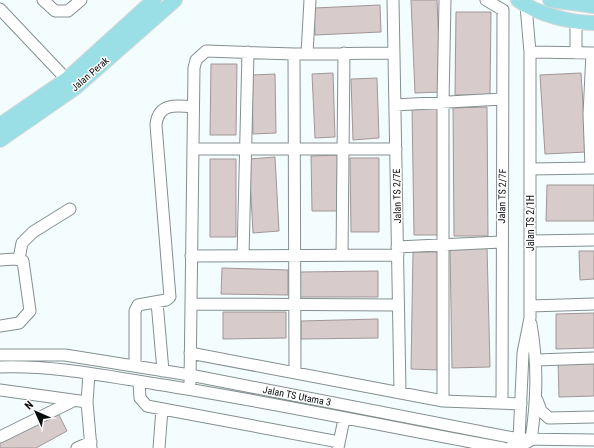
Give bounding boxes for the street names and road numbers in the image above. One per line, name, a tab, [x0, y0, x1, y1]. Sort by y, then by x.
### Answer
street label: Jalan Perak	[69, 54, 111, 93]
street label: Jalan TS 2/7E	[391, 168, 403, 224]
street label: Jalan TS 2/7F	[496, 168, 508, 223]
street label: Jalan TS 2/1H	[525, 195, 536, 251]
street label: Jalan TS Utama 3	[262, 384, 332, 408]

